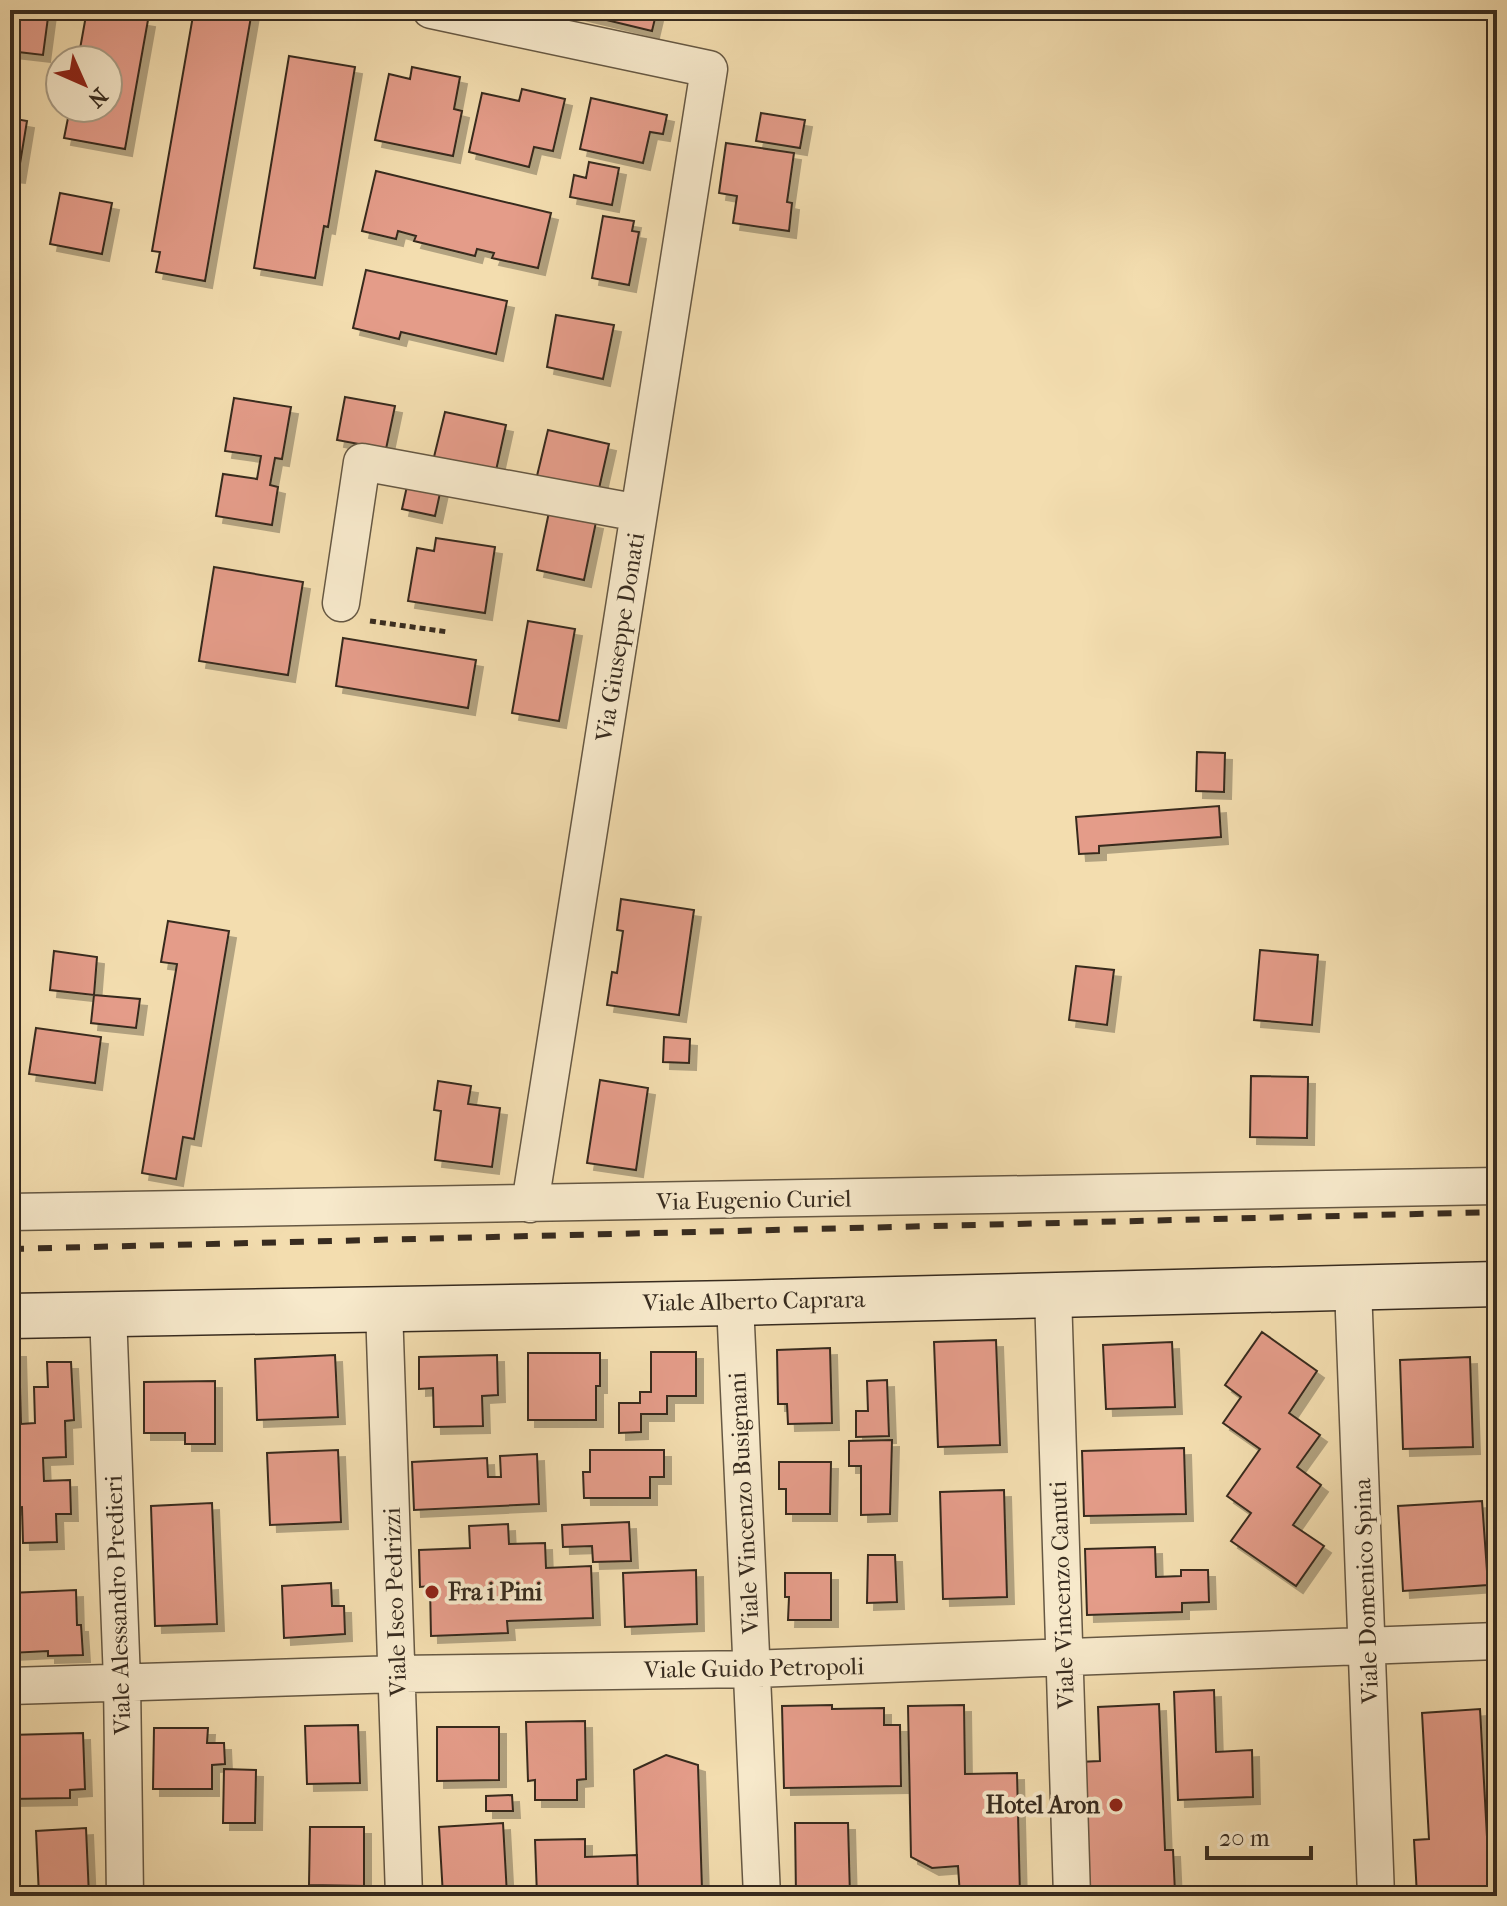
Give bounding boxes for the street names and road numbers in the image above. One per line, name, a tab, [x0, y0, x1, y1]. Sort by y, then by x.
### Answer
street label: Via Giuseppe Donati	[589, 531, 650, 744]
street label: Via Eugenio Curiel	[655, 1184, 852, 1216]
street label: Viale Alberto Caprara	[641, 1285, 866, 1317]
street label: Viale Vincenzo Busignani	[723, 1371, 765, 1636]
street label: Viale Alessandro Predieri	[99, 1475, 137, 1736]
street label: Viale Domenico Spina	[1348, 1477, 1384, 1705]
street label: Viale Vincenzo Canuti	[1044, 1481, 1080, 1710]
street label: Viale Iseo Pedrizzi	[378, 1507, 412, 1698]
street label: Viale Guido Petropoli	[643, 1652, 864, 1684]

